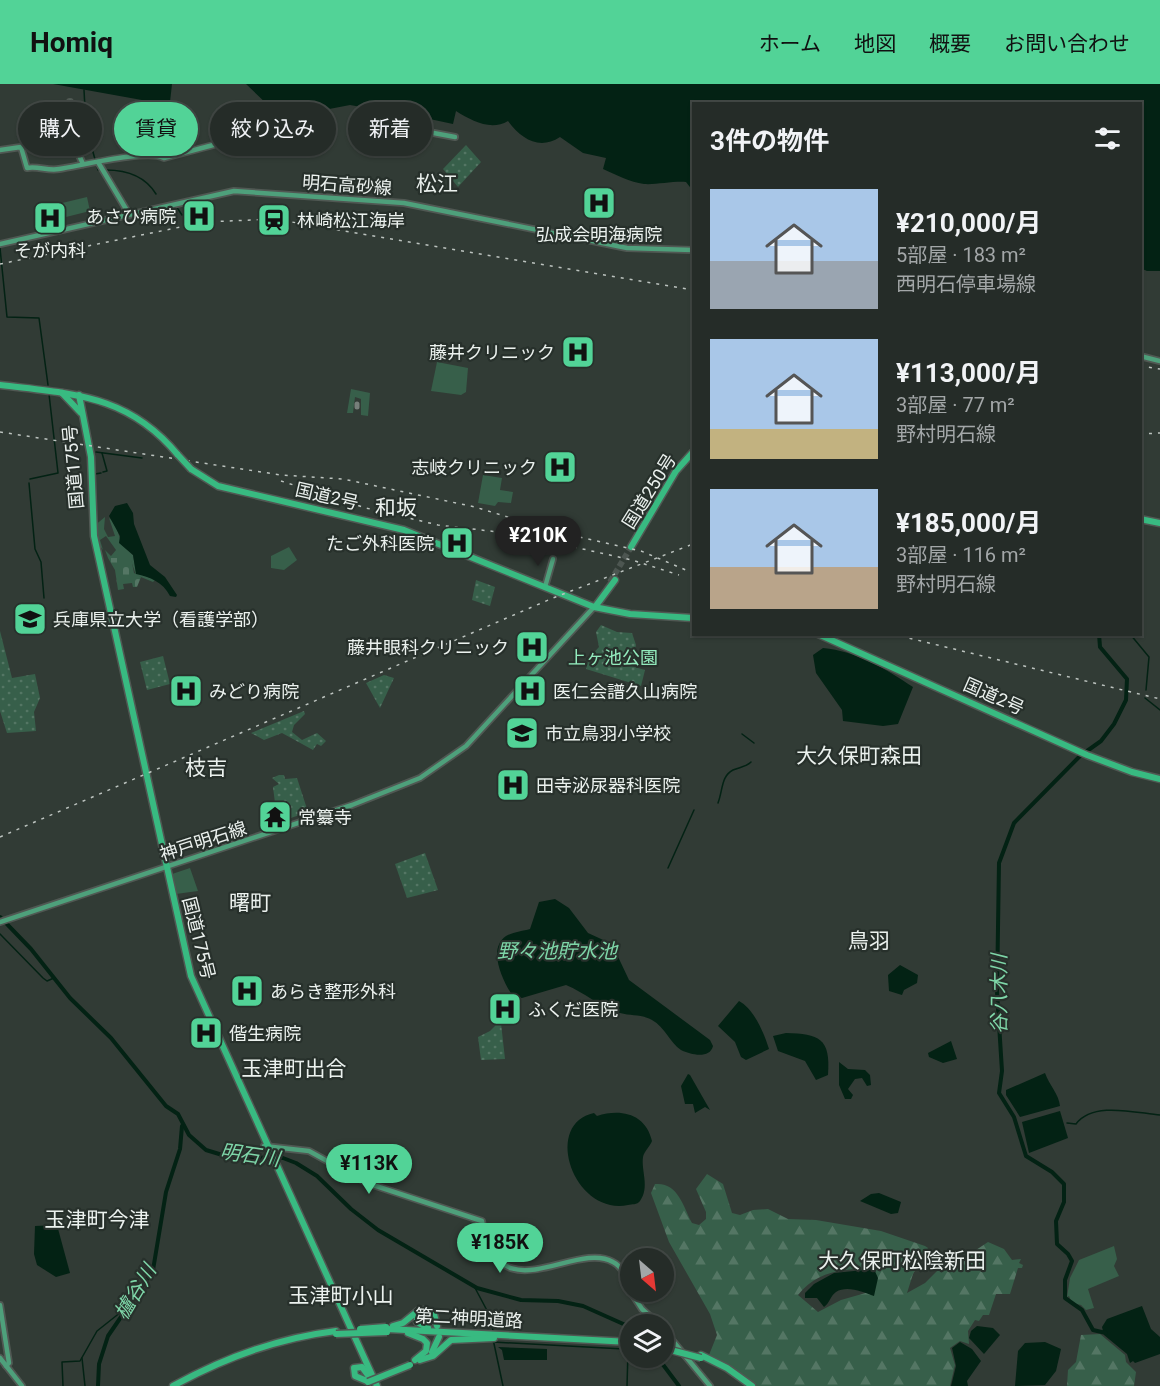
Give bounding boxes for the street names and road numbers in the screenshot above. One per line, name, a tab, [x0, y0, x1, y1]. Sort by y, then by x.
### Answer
street label: 明石高砂線	[301, 171, 393, 199]
street label: 国道175号	[59, 424, 87, 510]
street label: 国道250号	[618, 450, 680, 532]
street label: 国道2号	[293, 479, 361, 513]
street label: 国道2号	[960, 673, 1028, 719]
street label: 神戸明石線	[157, 817, 249, 865]
street label: 国道175号	[179, 895, 219, 981]
street label: 第二神明道路	[415, 1305, 523, 1331]

